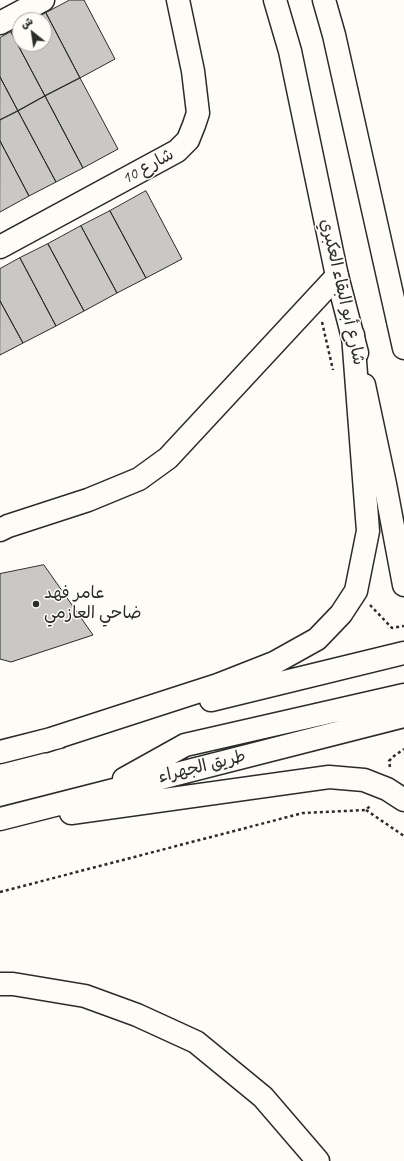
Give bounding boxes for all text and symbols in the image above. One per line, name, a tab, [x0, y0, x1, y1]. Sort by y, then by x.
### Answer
north arrow	[12, 12, 52, 52]
text: ش	[18, 13, 35, 32]
street label: شارع 10	[118, 144, 178, 190]
street label: شارع أبو البقاء العكبري	[315, 217, 369, 367]
place label: عامر فهد ضاحي العازمي	[44, 584, 142, 624]
marker: عامر فهد ضاحي العازمي	[31, 599, 41, 609]
street label: طريق الجهراء	[156, 746, 248, 788]

